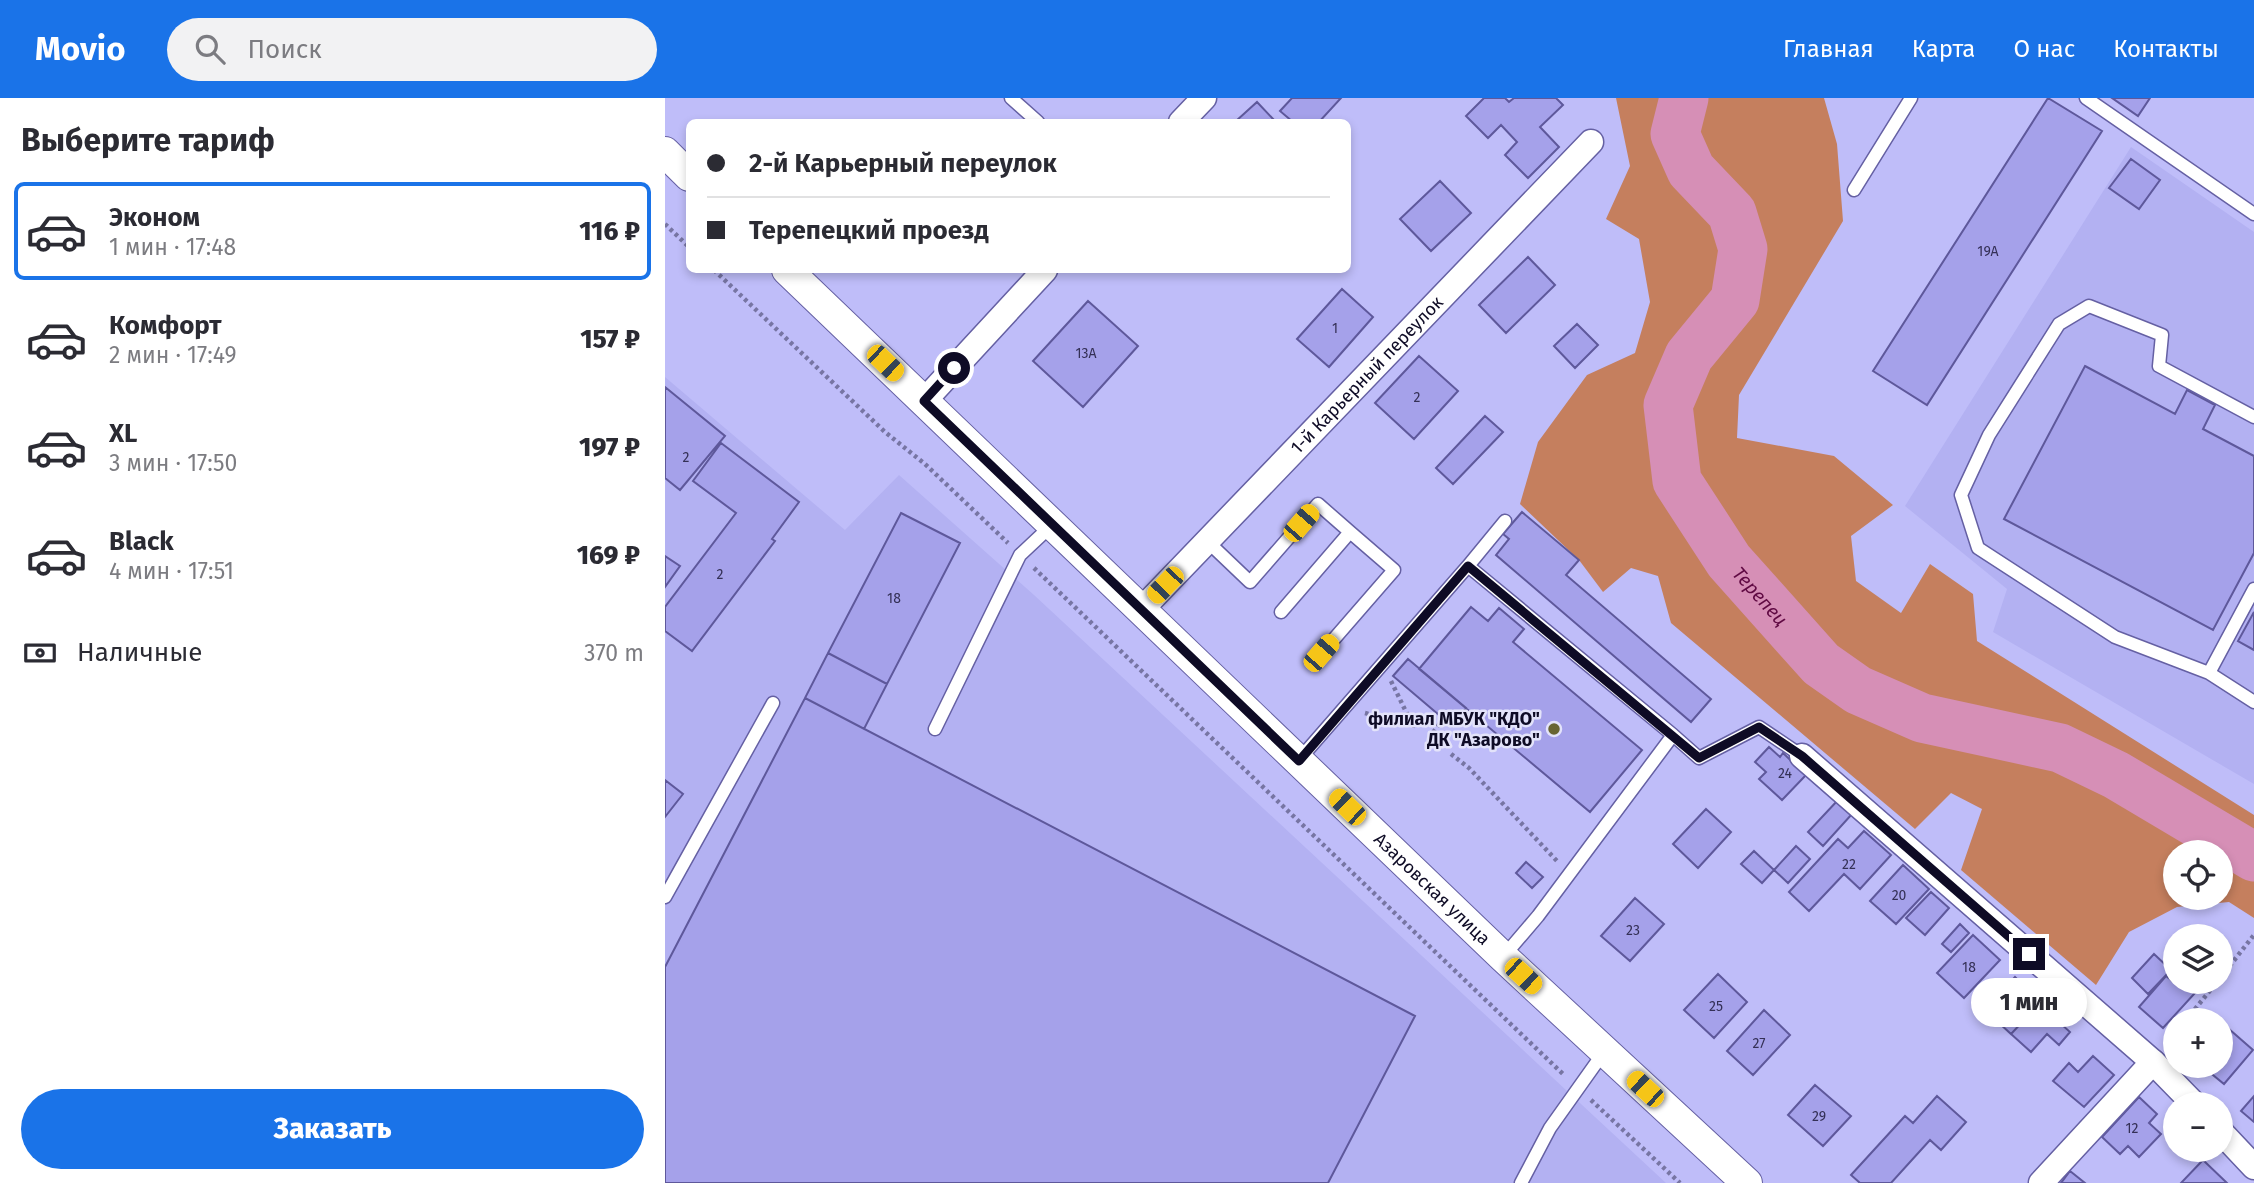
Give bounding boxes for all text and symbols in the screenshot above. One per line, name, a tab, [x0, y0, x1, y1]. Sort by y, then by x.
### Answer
search box	[167, 18, 657, 81]
text: Movio	[35, 29, 125, 69]
icon: search	[191, 30, 229, 68]
text: Поиск	[247, 34, 322, 65]
text: Главная	[1783, 35, 1874, 63]
text: Карта	[1912, 35, 1975, 63]
text: О нас	[2013, 35, 2075, 63]
text: Контакты	[2113, 35, 2219, 63]
text: Выберите тариф	[21, 121, 275, 159]
text: 2-й Карьерный переулок	[749, 148, 1057, 179]
icon: car	[25, 200, 88, 263]
text: Эконом	[109, 202, 200, 233]
text: Терепецкий проезд	[749, 215, 989, 246]
text: 116 ₽	[579, 216, 640, 247]
text: 1 мин · 17:48	[109, 233, 236, 261]
house number: 19А	[1977, 243, 1999, 260]
street label: 1-й Карьерный переулок	[1286, 291, 1448, 459]
icon: car	[25, 308, 88, 371]
text: Комфорт	[109, 310, 222, 341]
house number: 1	[1332, 320, 1338, 337]
text: 157 ₽	[580, 324, 640, 355]
text: 2 мин · 17:49	[109, 341, 237, 369]
car	[863, 341, 908, 385]
house number: 13А	[1075, 345, 1097, 362]
route start	[938, 352, 970, 384]
house number: 2	[1414, 389, 1421, 406]
icon: car	[25, 416, 88, 479]
text: XL	[109, 418, 137, 449]
text: 197 ₽	[579, 432, 640, 463]
text: 3 мин · 17:50	[109, 449, 237, 477]
house number: 2	[683, 449, 690, 466]
car	[1280, 500, 1323, 546]
icon: car	[25, 524, 88, 587]
text: Black	[109, 526, 174, 557]
text: 169 ₽	[577, 540, 640, 571]
text: 4 мин · 17:51	[109, 557, 234, 585]
water label: Терепец	[1728, 562, 1792, 631]
car	[1143, 563, 1188, 607]
house number: 2	[717, 566, 724, 583]
house number: 18	[887, 590, 901, 607]
car	[1300, 630, 1343, 676]
icon: cash	[21, 634, 59, 672]
text: Наличные	[77, 637, 202, 668]
text: 370 m	[584, 639, 644, 667]
place label: филиал МБУК "КДО" ДК "Азарово"	[1368, 708, 1540, 751]
marker: филиал МБУК "КДО" ДК "Азарово"	[1546, 721, 1562, 737]
house number: 24	[1778, 765, 1793, 782]
car	[1325, 785, 1370, 829]
street label: Азаровская улица	[1369, 828, 1495, 950]
map controls	[2163, 840, 2233, 1162]
button: locate	[2163, 840, 2233, 910]
house number: 22	[1842, 856, 1856, 873]
house number: 20	[1892, 887, 1907, 904]
house number: 23	[1626, 922, 1640, 939]
button: layers	[2163, 924, 2233, 994]
route end	[2013, 938, 2045, 970]
car	[1501, 954, 1546, 998]
house number: 18	[1962, 959, 1976, 976]
callout: 1 мин	[1971, 978, 2087, 1028]
text: 1 мин	[2000, 988, 2058, 1016]
house number: 25	[1709, 998, 1723, 1015]
button: +	[2163, 1008, 2233, 1078]
house number: 27	[1752, 1035, 1766, 1052]
car	[1623, 1067, 1668, 1111]
button: Заказать	[21, 1089, 644, 1169]
button: −	[2163, 1092, 2233, 1162]
house number: 29	[1812, 1108, 1826, 1125]
house number: 12	[2126, 1120, 2139, 1137]

